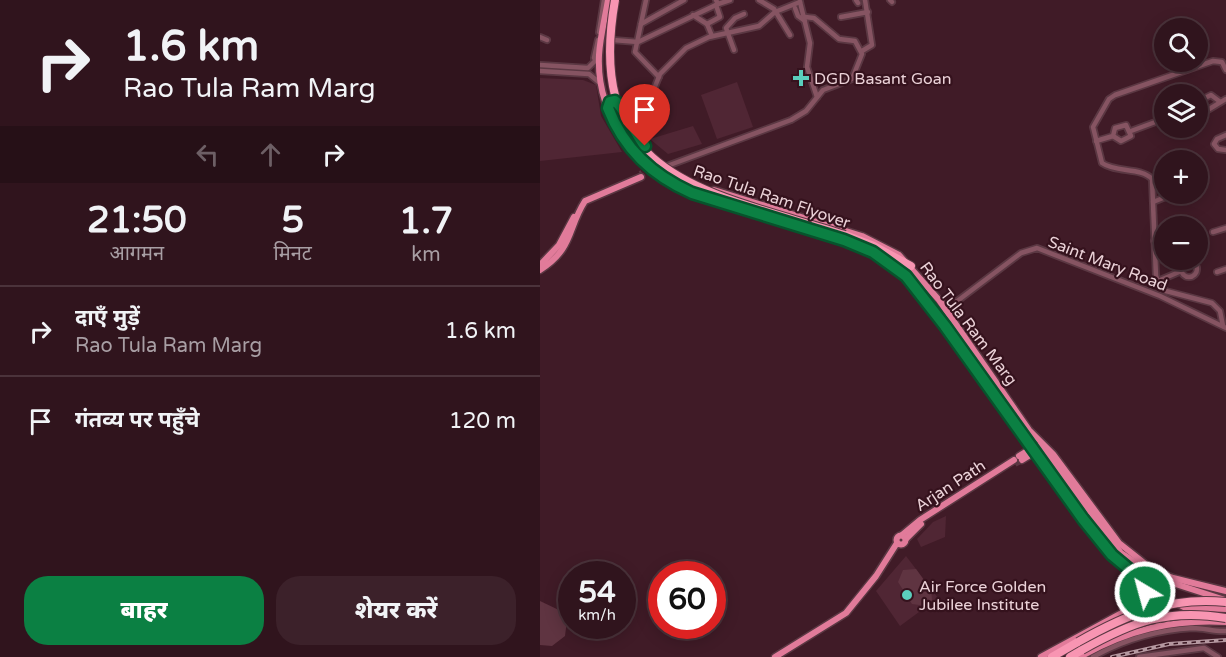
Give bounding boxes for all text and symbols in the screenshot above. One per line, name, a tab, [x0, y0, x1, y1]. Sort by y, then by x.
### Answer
map controls	[1154, 18, 1208, 270]
button: search	[1154, 18, 1208, 72]
text: 1.6 km	[123, 21, 259, 72]
icon: right	[24, 24, 102, 102]
marker: DGD Basant Goan	[792, 69, 810, 87]
place label: DGD Basant Goan	[814, 69, 951, 89]
text: Rao Tula Ram Marg	[123, 72, 375, 105]
pin	[619, 84, 670, 146]
button: layers	[1154, 84, 1208, 138]
icon: arrive	[628, 93, 661, 126]
icon: left	[191, 138, 224, 171]
icon: ahead	[254, 138, 287, 171]
icon: right	[317, 138, 350, 171]
button: +	[1154, 150, 1208, 204]
street label: Rao Tula Ram Flyover	[691, 161, 853, 233]
text: 21:50	[87, 199, 187, 242]
text: 5	[281, 199, 304, 242]
text: 1.7	[399, 200, 453, 243]
button: −	[1154, 216, 1208, 270]
street label: Saint Mary Road	[1045, 232, 1170, 296]
text: आगमन	[109, 242, 164, 266]
text: मिनट	[274, 242, 312, 266]
text: km	[411, 243, 441, 267]
street label: Rao Tula Ram Marg	[915, 258, 1021, 389]
text: दाएँ मुड़ें	[75, 305, 140, 331]
icon: right	[24, 315, 57, 348]
text: 1.6 km	[445, 318, 516, 344]
text: Rao Tula Ram Marg	[75, 334, 262, 358]
icon: arrive	[24, 405, 57, 438]
text: गंतव्य पर पहुँचे	[75, 407, 200, 433]
text: 120 m	[449, 408, 516, 434]
street label: Arjan Path	[912, 456, 990, 516]
position arrow	[1113, 560, 1177, 624]
speed limit sign: 60	[648, 561, 726, 639]
text: 54	[578, 574, 616, 611]
button: बाहर	[24, 576, 264, 645]
button: शेयर करें	[276, 576, 516, 645]
place label: Air Force Golden Jubilee Institute	[919, 577, 1046, 615]
marker: Air Force Golden Jubilee Institute	[900, 588, 914, 602]
text: km/h	[578, 606, 616, 624]

